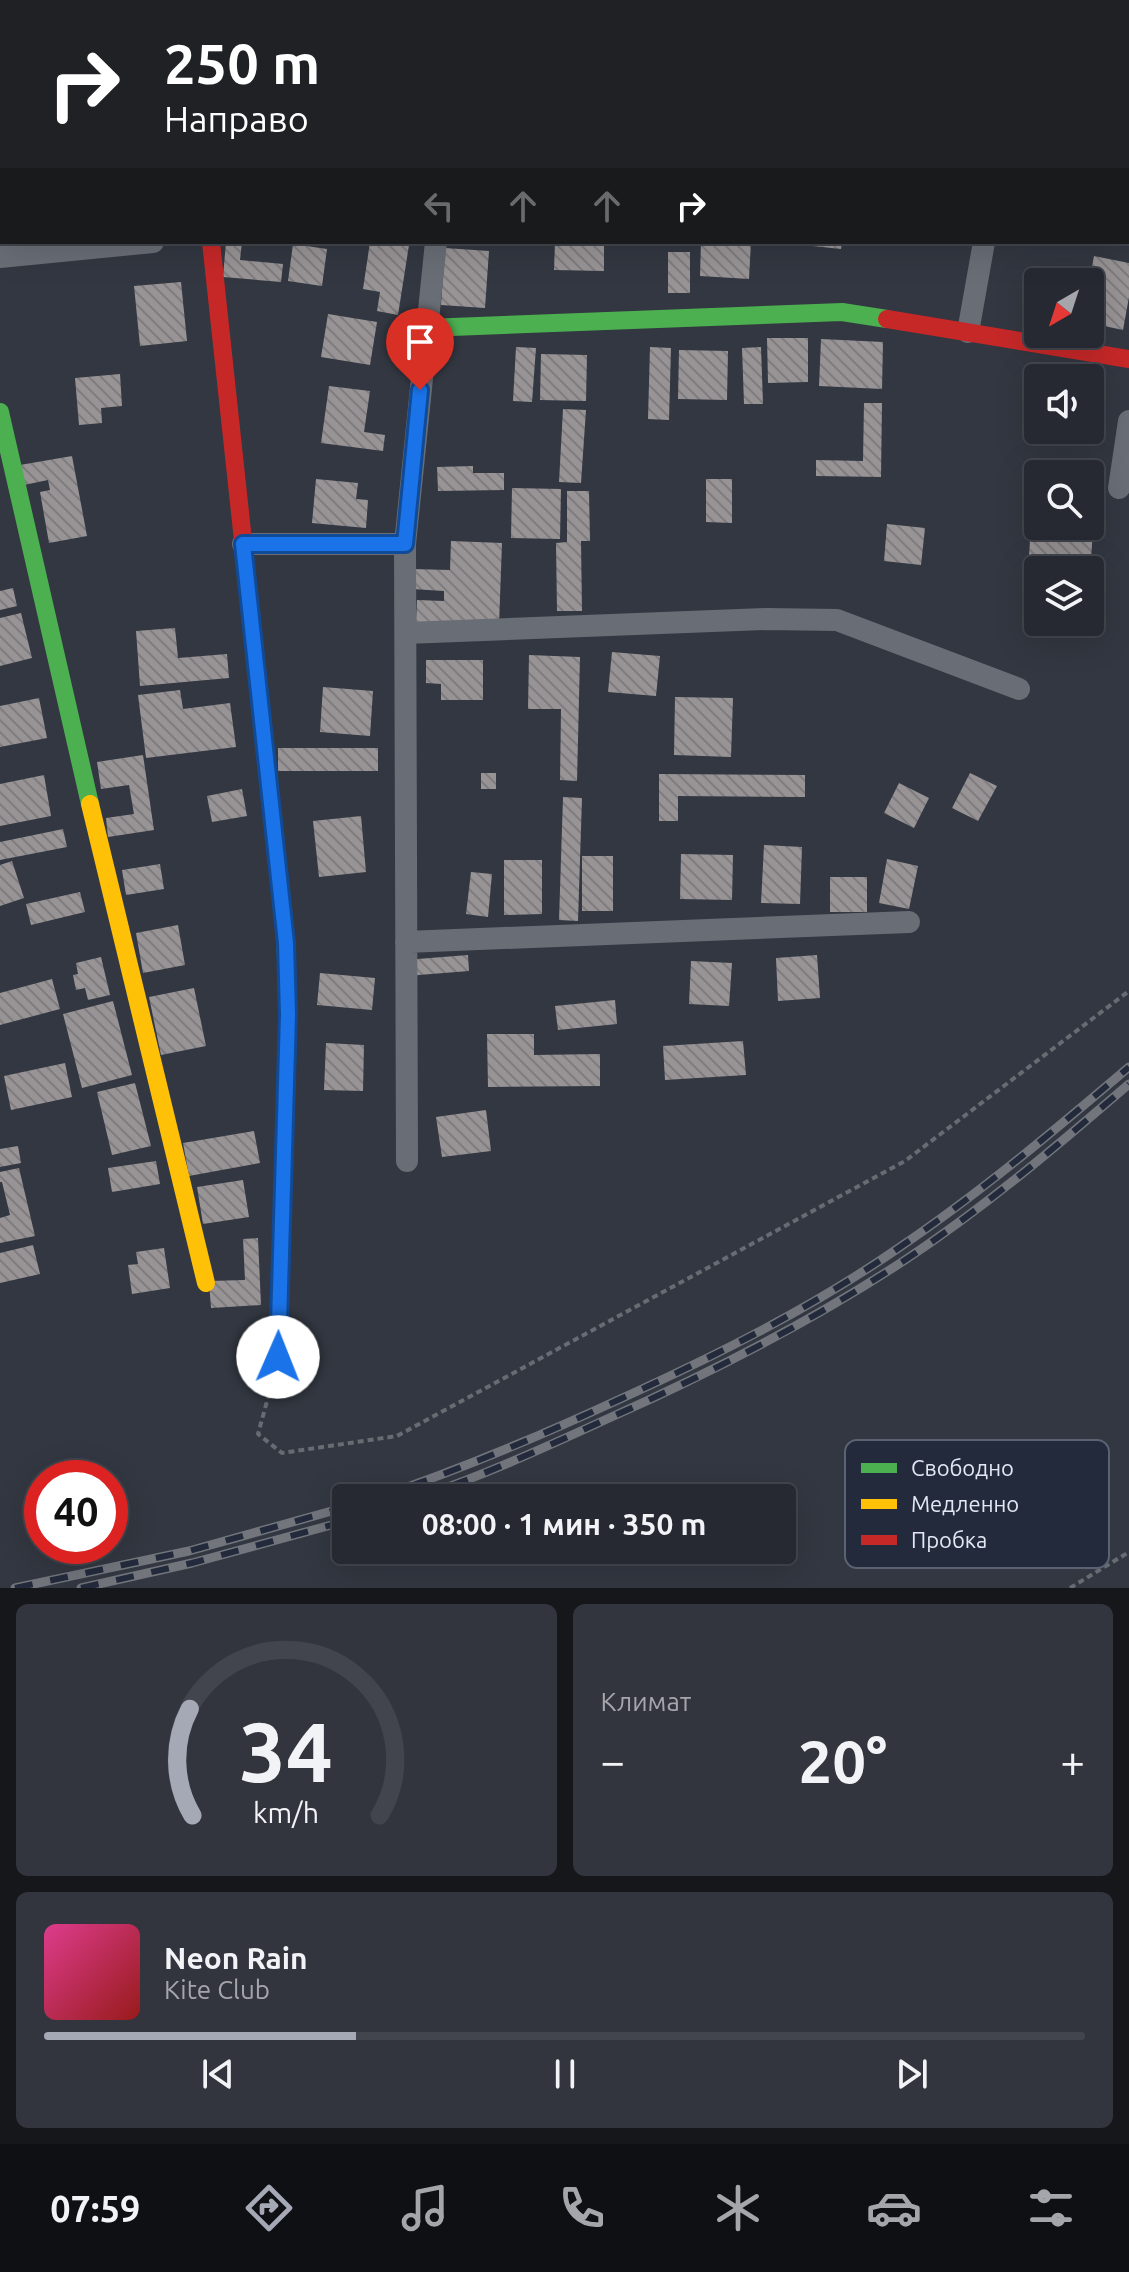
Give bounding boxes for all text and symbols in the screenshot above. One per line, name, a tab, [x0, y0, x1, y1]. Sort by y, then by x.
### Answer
icon: right	[32, 32, 136, 136]
text: 250 m	[164, 32, 320, 95]
text: Направо	[164, 98, 309, 139]
icon: left	[417, 184, 461, 228]
icon: ahead	[501, 184, 545, 228]
icon: ahead	[585, 184, 629, 228]
icon: right	[669, 184, 713, 228]
north arrow	[1024, 268, 1104, 348]
map controls	[1024, 268, 1104, 636]
pin	[386, 308, 454, 390]
icon: arrive	[398, 320, 442, 364]
button: sound	[1024, 364, 1104, 444]
button: search	[1024, 460, 1104, 540]
button: layers	[1024, 556, 1104, 636]
position arrow	[236, 1315, 320, 1399]
legend	[845, 1440, 1109, 1568]
text: Свободно	[911, 1455, 1014, 1480]
speed limit sign: 40	[24, 1460, 128, 1564]
text: Медленно	[911, 1491, 1019, 1516]
text: 08:00 · 1 мин · 350 m	[422, 1507, 706, 1541]
text: Пробка	[911, 1527, 987, 1552]
text: Климат	[601, 1687, 691, 1716]
text: 34	[239, 1704, 333, 1798]
text: 20°	[798, 1727, 887, 1794]
text: −	[601, 1736, 625, 1785]
text: +	[1060, 1736, 1085, 1785]
text: km/h	[253, 1796, 319, 1828]
text: Neon Rain	[164, 1941, 308, 1975]
text: Kite Club	[164, 1975, 270, 2004]
icon: previous	[196, 2052, 240, 2096]
icon: pause	[543, 2052, 587, 2096]
icon: next	[890, 2052, 934, 2096]
icon: directions	[241, 2180, 297, 2236]
icon: music	[397, 2180, 453, 2236]
icon: phone	[554, 2180, 610, 2236]
icon: climate	[710, 2180, 766, 2236]
icon: car	[866, 2180, 922, 2236]
icon: filters	[1023, 2180, 1079, 2236]
text: 07:59	[50, 2188, 140, 2229]

